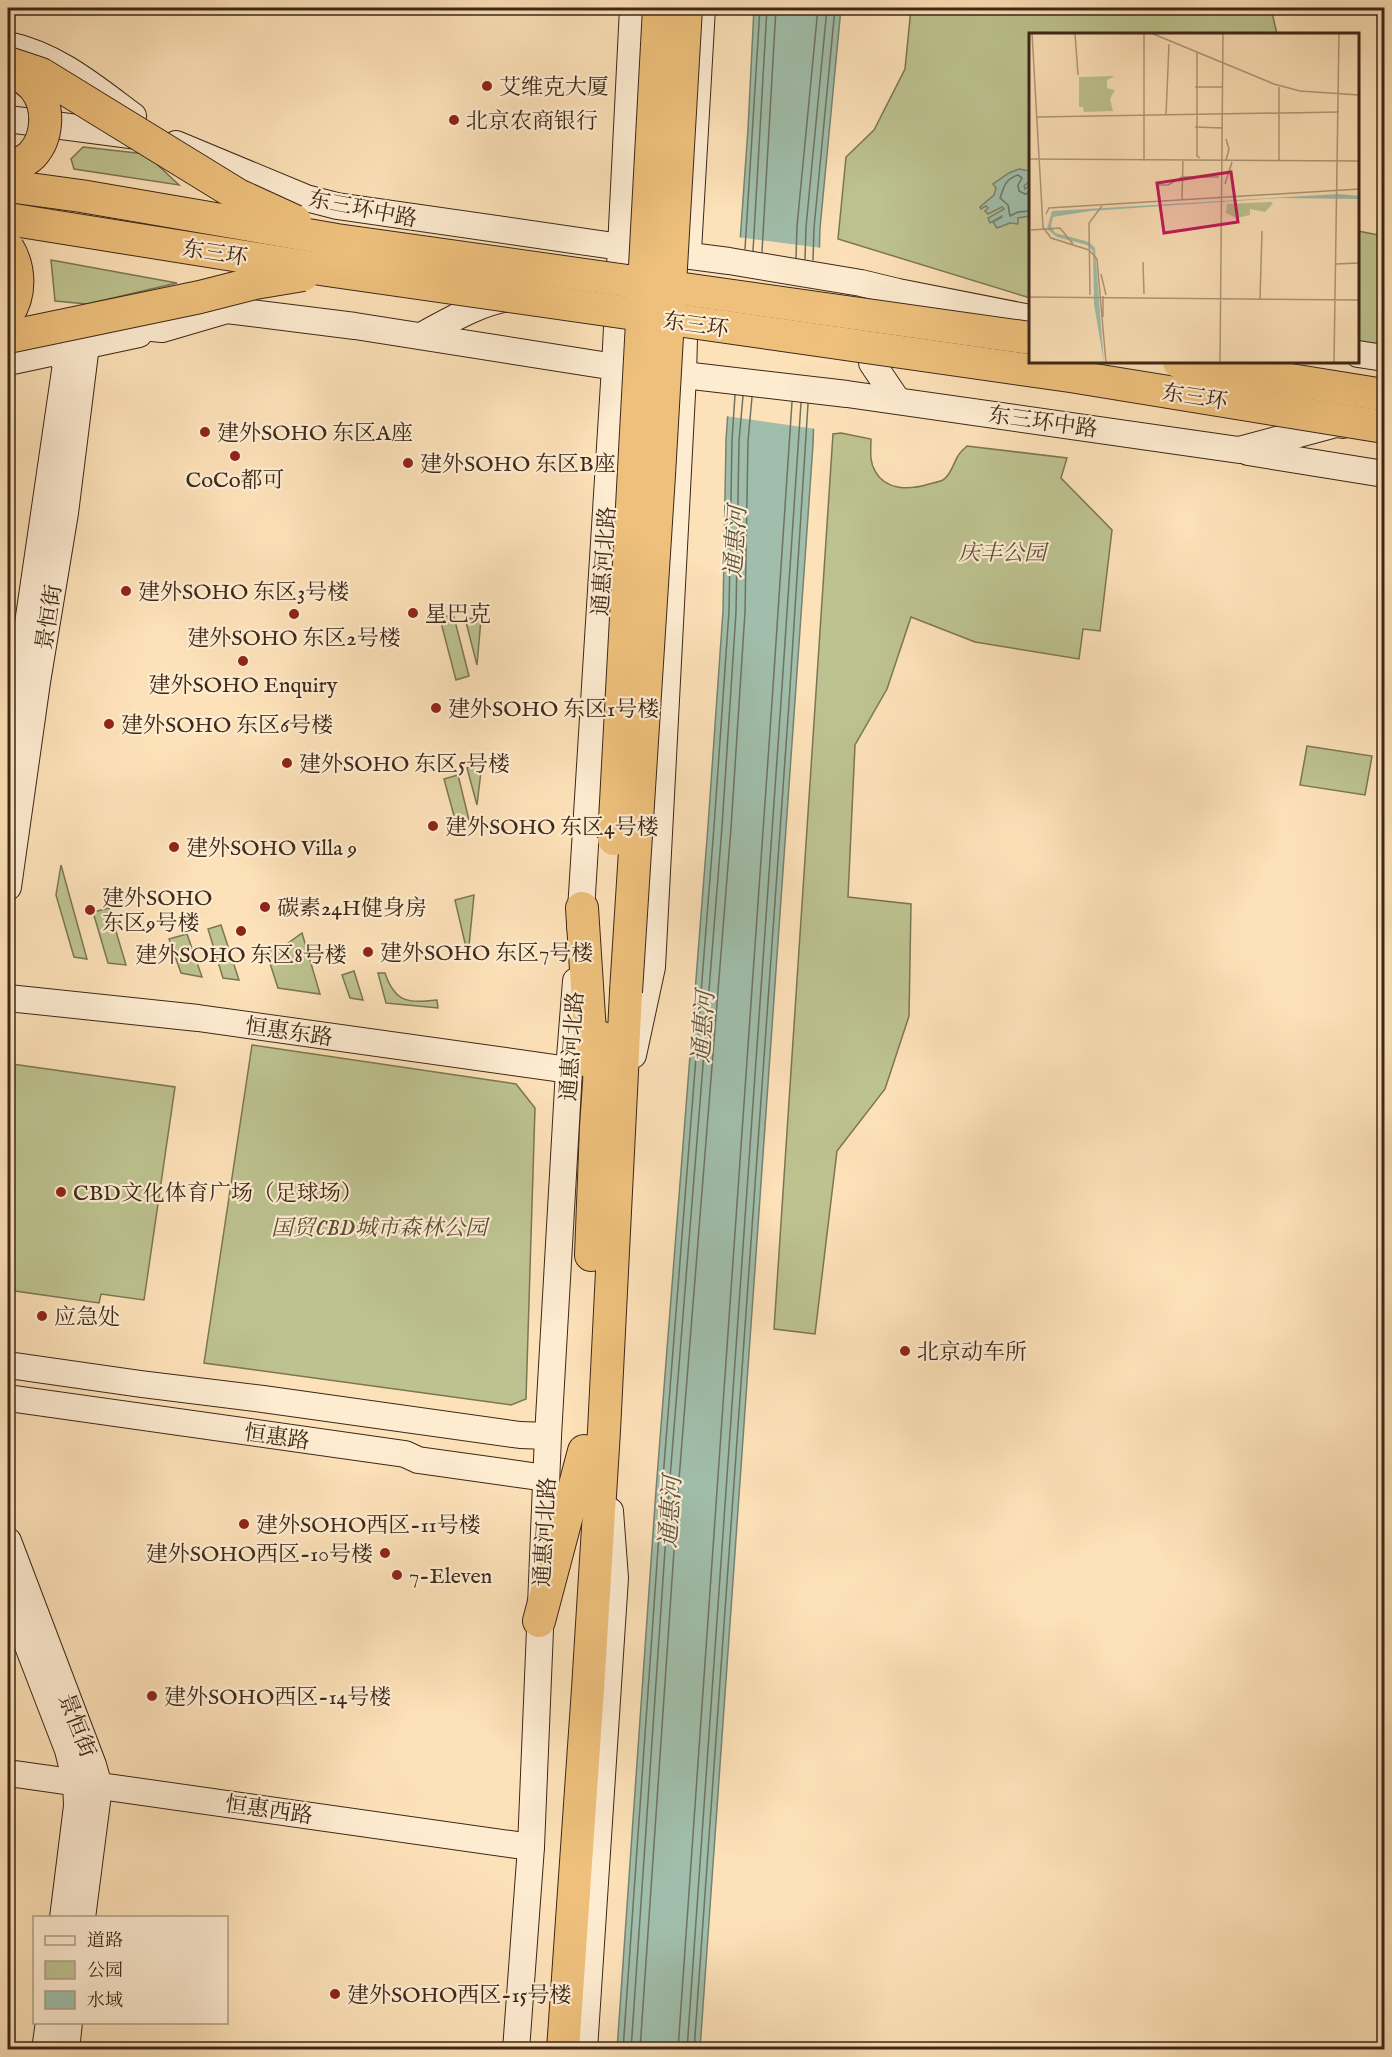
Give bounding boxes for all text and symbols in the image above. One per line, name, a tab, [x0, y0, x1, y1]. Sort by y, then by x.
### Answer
inset map	[1029, 33, 1359, 363]
place label: 艾维克大厦	[499, 74, 609, 102]
marker: 艾维克大厦	[480, 79, 494, 93]
place label: 北京农商银行	[466, 108, 598, 136]
marker: 北京农商银行	[447, 113, 461, 127]
street label: 东三环中路	[306, 186, 419, 234]
street label: 东三环	[180, 235, 249, 273]
street label: 东三环	[661, 308, 730, 344]
street label: 东三环	[1160, 379, 1229, 417]
street label: 东三环中路	[986, 401, 1099, 444]
place label: 建外SOHO 东区A座	[217, 420, 413, 448]
marker: 建外SOHO 东区A座	[198, 425, 212, 439]
marker: CoCo都可	[228, 449, 242, 463]
place label: 建外SOHO 东区B座	[420, 451, 616, 479]
marker: 建外SOHO 东区B座	[401, 456, 415, 470]
place label: CoCo都可	[185, 467, 285, 495]
water label: 通惠河	[719, 501, 755, 579]
street label: 通惠河北路	[587, 505, 623, 617]
park label: 庆丰公园	[958, 540, 1049, 568]
place label: 建外SOHO 东区3号楼	[138, 579, 349, 607]
street label: 景恒街	[31, 583, 69, 652]
marker: 建外SOHO 东区3号楼	[119, 584, 133, 598]
place label: 星巴克	[425, 601, 491, 629]
marker: 星巴克	[406, 606, 420, 620]
marker: 建外SOHO 东区2号楼	[287, 607, 301, 621]
place label: 建外SOHO 东区2号楼	[187, 625, 401, 653]
marker: 建外SOHO Enquiry	[236, 654, 250, 668]
place label: 建外SOHO Enquiry	[148, 672, 338, 700]
place label: 建外SOHO 东区1号楼	[448, 696, 659, 724]
marker: 建外SOHO 东区1号楼	[429, 701, 443, 715]
place label: 建外SOHO 东区6号楼	[121, 712, 333, 740]
marker: 建外SOHO 东区6号楼	[102, 717, 116, 731]
place label: 建外SOHO 东区5号楼	[299, 751, 510, 779]
marker: 建外SOHO 东区5号楼	[280, 756, 294, 770]
place label: 建外SOHO 东区4号楼	[445, 814, 659, 842]
marker: 建外SOHO 东区4号楼	[426, 819, 440, 833]
place label: 建外SOHO Villa 9	[186, 835, 357, 863]
marker: 建外SOHO Villa 9	[167, 840, 181, 854]
place label: 建外SOHO 东区9号楼	[102, 885, 212, 938]
place label: 碳素24H健身房	[277, 895, 427, 923]
marker: 碳素24H健身房	[258, 900, 272, 914]
marker: 建外SOHO 东区9号楼	[83, 903, 97, 917]
marker: 建外SOHO 东区8号楼	[234, 924, 248, 938]
place label: 建外SOHO 东区7号楼	[380, 940, 593, 968]
place label: 建外SOHO 东区8号楼	[135, 942, 347, 970]
marker: 建外SOHO 东区7号楼	[361, 945, 375, 959]
water label: 通惠河	[687, 986, 723, 1064]
street label: 通惠河北路	[555, 990, 591, 1102]
street label: 恒惠东路	[243, 1013, 334, 1053]
place label: CBD文化体育广场（足球场）	[73, 1180, 363, 1208]
marker: CBD文化体育广场（足球场）	[54, 1185, 68, 1199]
park label: 国贸CBD城市森林公园	[271, 1215, 490, 1243]
place label: 应急处	[54, 1304, 120, 1332]
marker: 应急处	[35, 1309, 49, 1323]
place label: 北京动车所	[917, 1339, 1027, 1367]
marker: 北京动车所	[898, 1344, 912, 1358]
street label: 恒惠路	[242, 1420, 311, 1456]
water label: 通惠河	[654, 1471, 690, 1549]
street label: 通惠河北路	[529, 1476, 563, 1588]
place label: 建外SOHO西区-11号楼	[256, 1512, 481, 1540]
marker: 建外SOHO西区-11号楼	[237, 1517, 251, 1531]
place label: 建外SOHO西区-10号楼	[146, 1541, 373, 1569]
marker: 建外SOHO西区-10号楼	[378, 1546, 392, 1560]
place label: 7-Eleven	[409, 1563, 493, 1591]
marker: 7-Eleven	[390, 1568, 404, 1582]
place label: 建外SOHO西区-14号楼	[164, 1684, 391, 1712]
marker: 建外SOHO西区-14号楼	[145, 1689, 159, 1703]
street label: 景恒街	[51, 1690, 101, 1762]
street label: 恒惠西路	[223, 1791, 314, 1831]
legend	[33, 1916, 228, 2024]
text: 道路	[87, 1930, 123, 1953]
text: 公园	[87, 1960, 123, 1983]
place label: 建外SOHO西区-15号楼	[347, 1982, 572, 2010]
marker: 建外SOHO西区-15号楼	[328, 1987, 342, 2001]
text: 水域	[87, 1990, 123, 2013]

